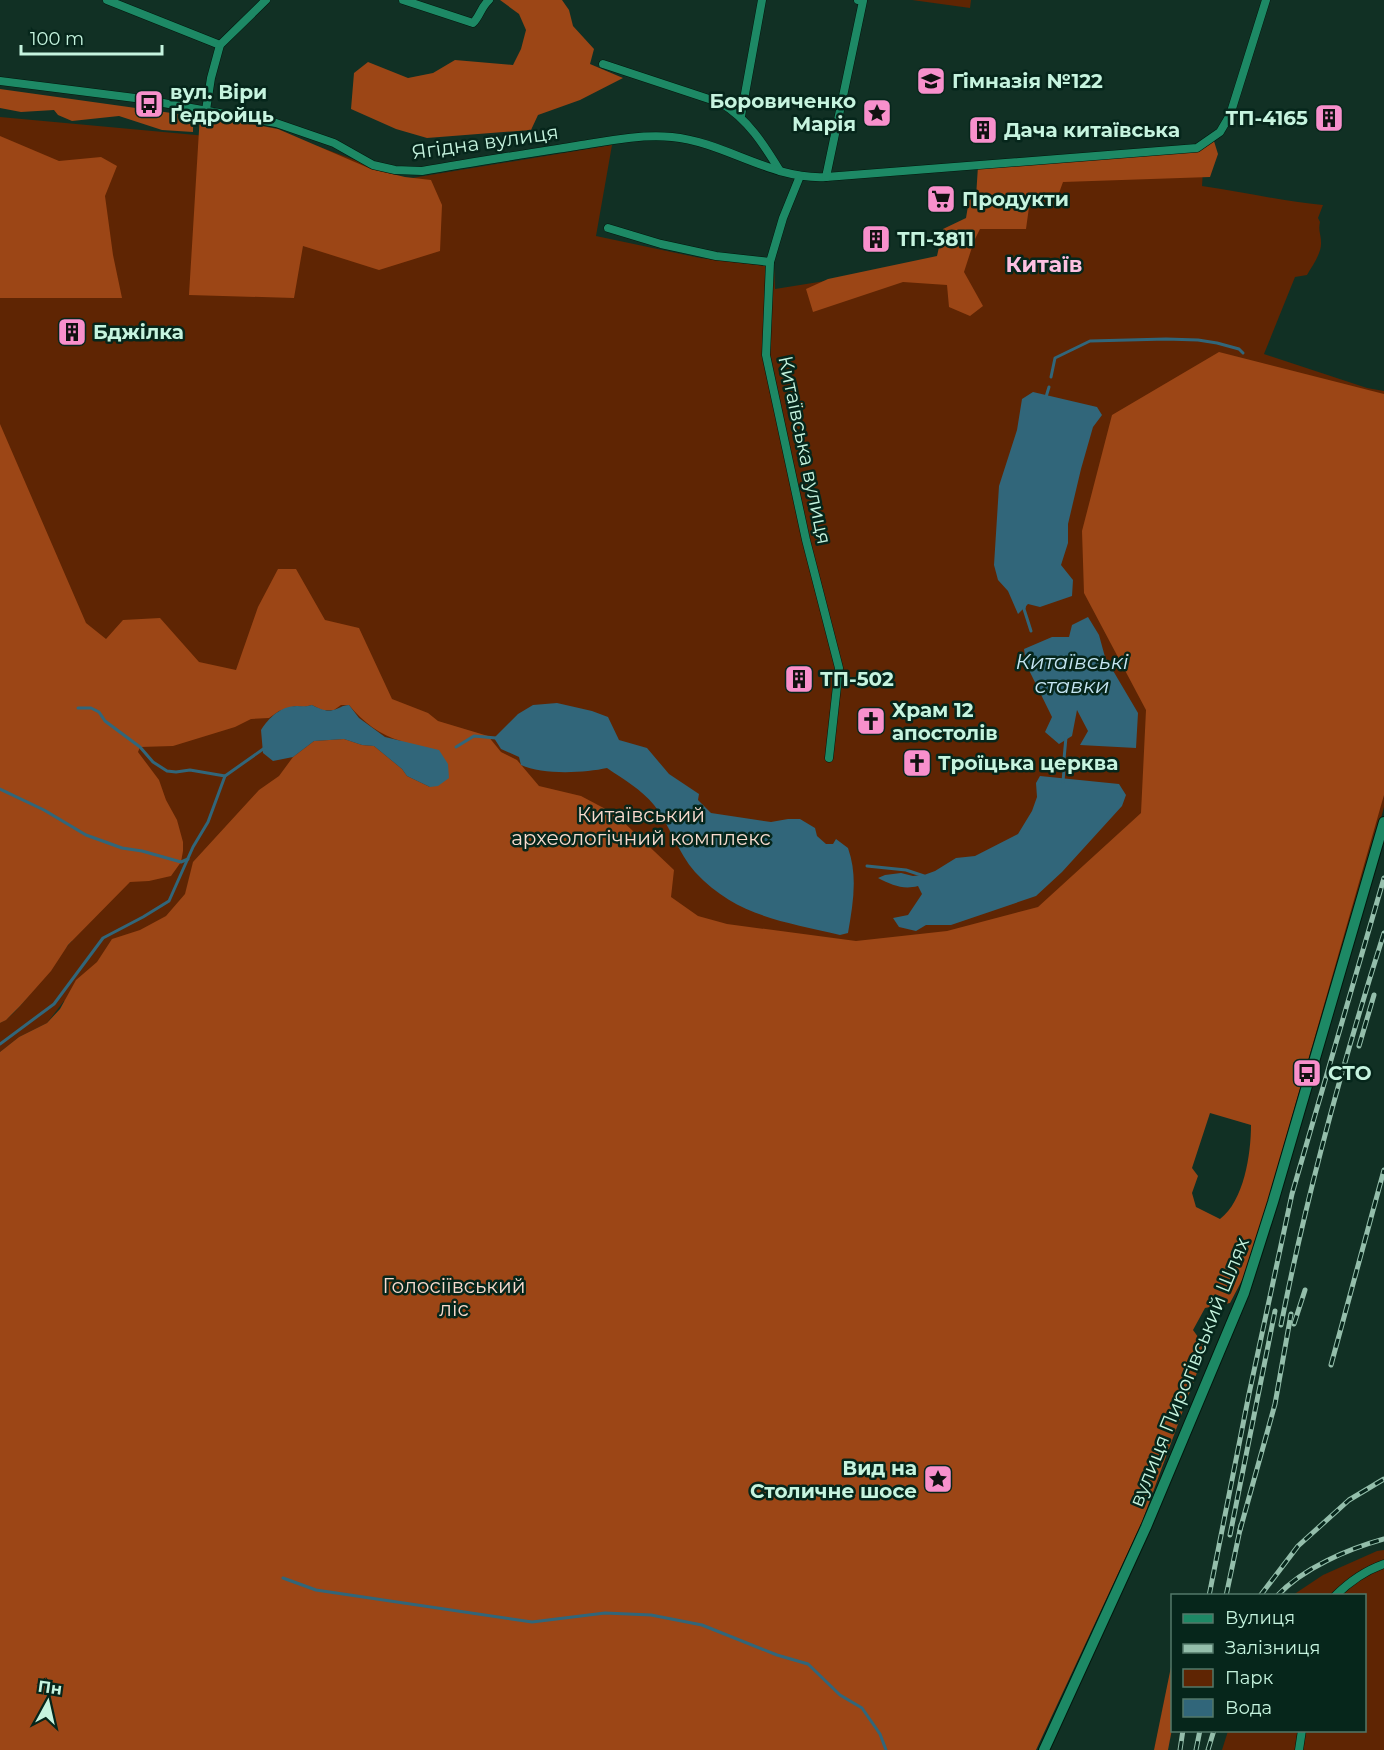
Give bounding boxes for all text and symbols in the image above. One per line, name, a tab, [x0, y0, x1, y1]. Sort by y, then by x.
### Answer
scale bar	[21, 18, 162, 56]
text: 100 m	[30, 28, 84, 50]
school or university icon: Гімназія №122	[915, 65, 947, 97]
place label: Гімназія №122	[952, 69, 1103, 93]
place label: вул. Віри Ґедройць	[170, 80, 274, 127]
bus stop icon: вул. Віри Ґедройць	[133, 88, 165, 120]
place label: Боровиченко Марія	[710, 89, 856, 136]
place icon: Боровиченко Марія	[861, 97, 893, 129]
building icon: ТП-4165	[1313, 102, 1345, 134]
place label: ТП-4165	[1225, 106, 1308, 130]
building icon: Дача китаївська	[967, 114, 999, 146]
place label: Дача китаївська	[1004, 118, 1180, 142]
street label: Ягідна вулиця	[410, 120, 560, 164]
supermarket icon: Продукти	[925, 183, 957, 215]
place label: Продукти	[962, 187, 1069, 211]
building icon: ТП-3811	[860, 223, 892, 255]
place label: ТП-3811	[897, 227, 974, 251]
district label: Китаїв	[1006, 251, 1082, 278]
building icon: Бджілка	[56, 316, 88, 348]
place label: Бджілка	[93, 320, 184, 344]
street label: Китаївська вулиця	[773, 354, 837, 546]
water label: Китаївські ставки	[1015, 649, 1129, 698]
building icon: ТП-502	[783, 663, 815, 695]
place label: ТП-502	[820, 667, 894, 691]
place label: Храм 12 апостолів	[892, 698, 998, 745]
church icon: Храм 12 апостолів	[855, 705, 887, 737]
church icon: Троїцька церква	[901, 747, 933, 779]
place label: Троїцька церква	[938, 751, 1118, 775]
park label: Китаївський археологічний комплекс	[511, 803, 771, 850]
bus stop icon: СТО	[1291, 1057, 1323, 1089]
place label: СТО	[1328, 1061, 1372, 1085]
street label: вулиця Пирогівський Шлях	[1124, 1233, 1254, 1510]
park label: Голосіївський ліс	[383, 1274, 525, 1321]
place label: Вид на Столичне шосе	[750, 1456, 917, 1503]
place icon: Вид на Столичне шосе	[922, 1463, 954, 1495]
legend	[1171, 1594, 1366, 1732]
text: Вулиця	[1225, 1607, 1295, 1629]
text: Залізниця	[1225, 1637, 1320, 1659]
text: Парк	[1225, 1667, 1274, 1689]
north arrow	[18, 1672, 78, 1732]
text: Пн	[37, 1677, 63, 1699]
text: Вода	[1225, 1697, 1272, 1719]

